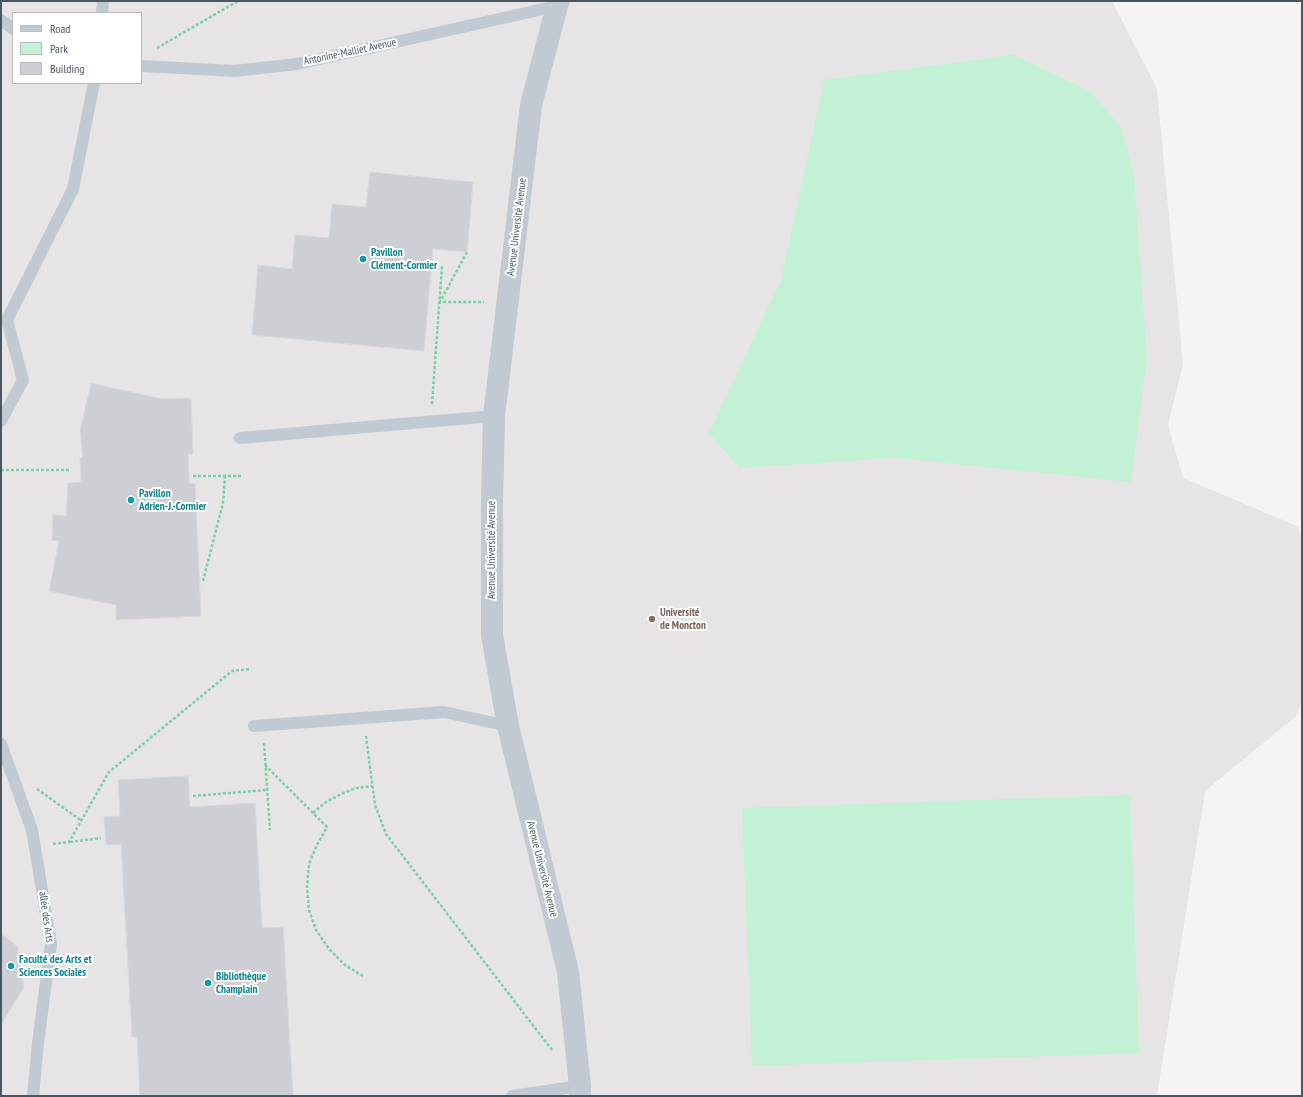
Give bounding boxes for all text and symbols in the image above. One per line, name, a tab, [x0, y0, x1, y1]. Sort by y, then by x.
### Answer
legend	[12, 12, 142, 84]
text: Road	[50, 21, 70, 36]
street label: Antonine-Malliet Avenue	[303, 36, 397, 68]
text: Park	[50, 41, 68, 56]
text: Building	[50, 61, 85, 76]
street label: Avenue Université Avenue	[504, 177, 530, 277]
place label: Pavillon Clément-Cormier	[371, 246, 437, 272]
marker: Pavillon Clément-Cormier	[358, 254, 368, 264]
place label: Pavillon Adrien-J.-Cormier	[139, 487, 206, 513]
marker: Pavillon Adrien-J.-Cormier	[126, 495, 136, 505]
street label: Avenue Université Avenue	[485, 501, 499, 599]
place label: Université de Moncton	[660, 606, 706, 632]
marker: Université de Moncton	[647, 614, 657, 624]
street label: Avenue Université Avenue	[524, 820, 560, 918]
street label: allée des Arts	[36, 891, 56, 943]
place label: Faculté des Arts et Sciences Sociales	[19, 953, 92, 979]
marker: Faculté des Arts et Sciences Sociales	[6, 961, 16, 971]
place label: Bibliothèque Champlain	[216, 970, 266, 996]
marker: Bibliothèque Champlain	[203, 978, 213, 988]

